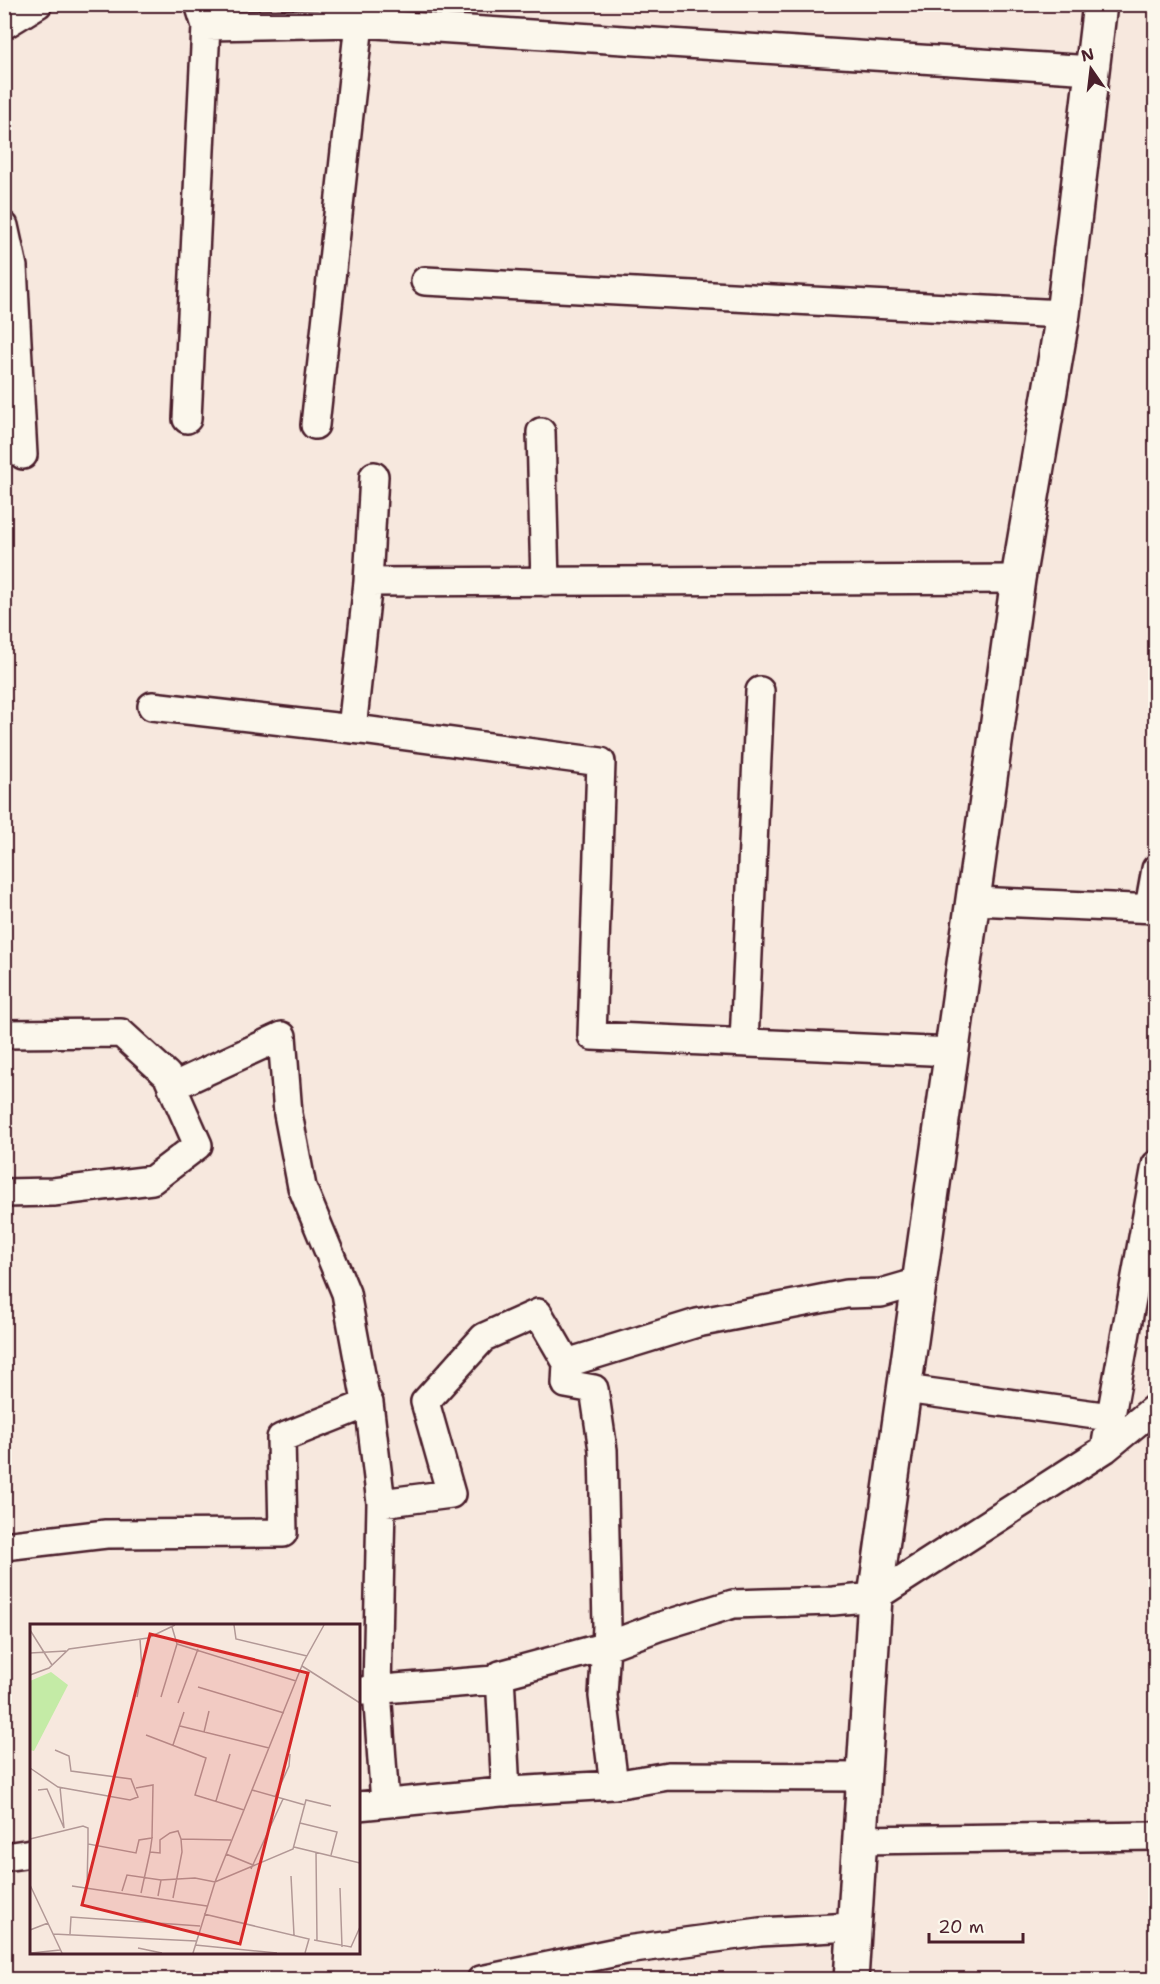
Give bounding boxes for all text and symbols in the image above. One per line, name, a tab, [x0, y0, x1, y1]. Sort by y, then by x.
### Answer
north arrow	[1061, 39, 1121, 99]
text: N	[1079, 43, 1096, 67]
inset map	[30, 1624, 360, 1954]
scale bar	[929, 1906, 1024, 1944]
text: 20 m	[938, 1915, 984, 1939]

